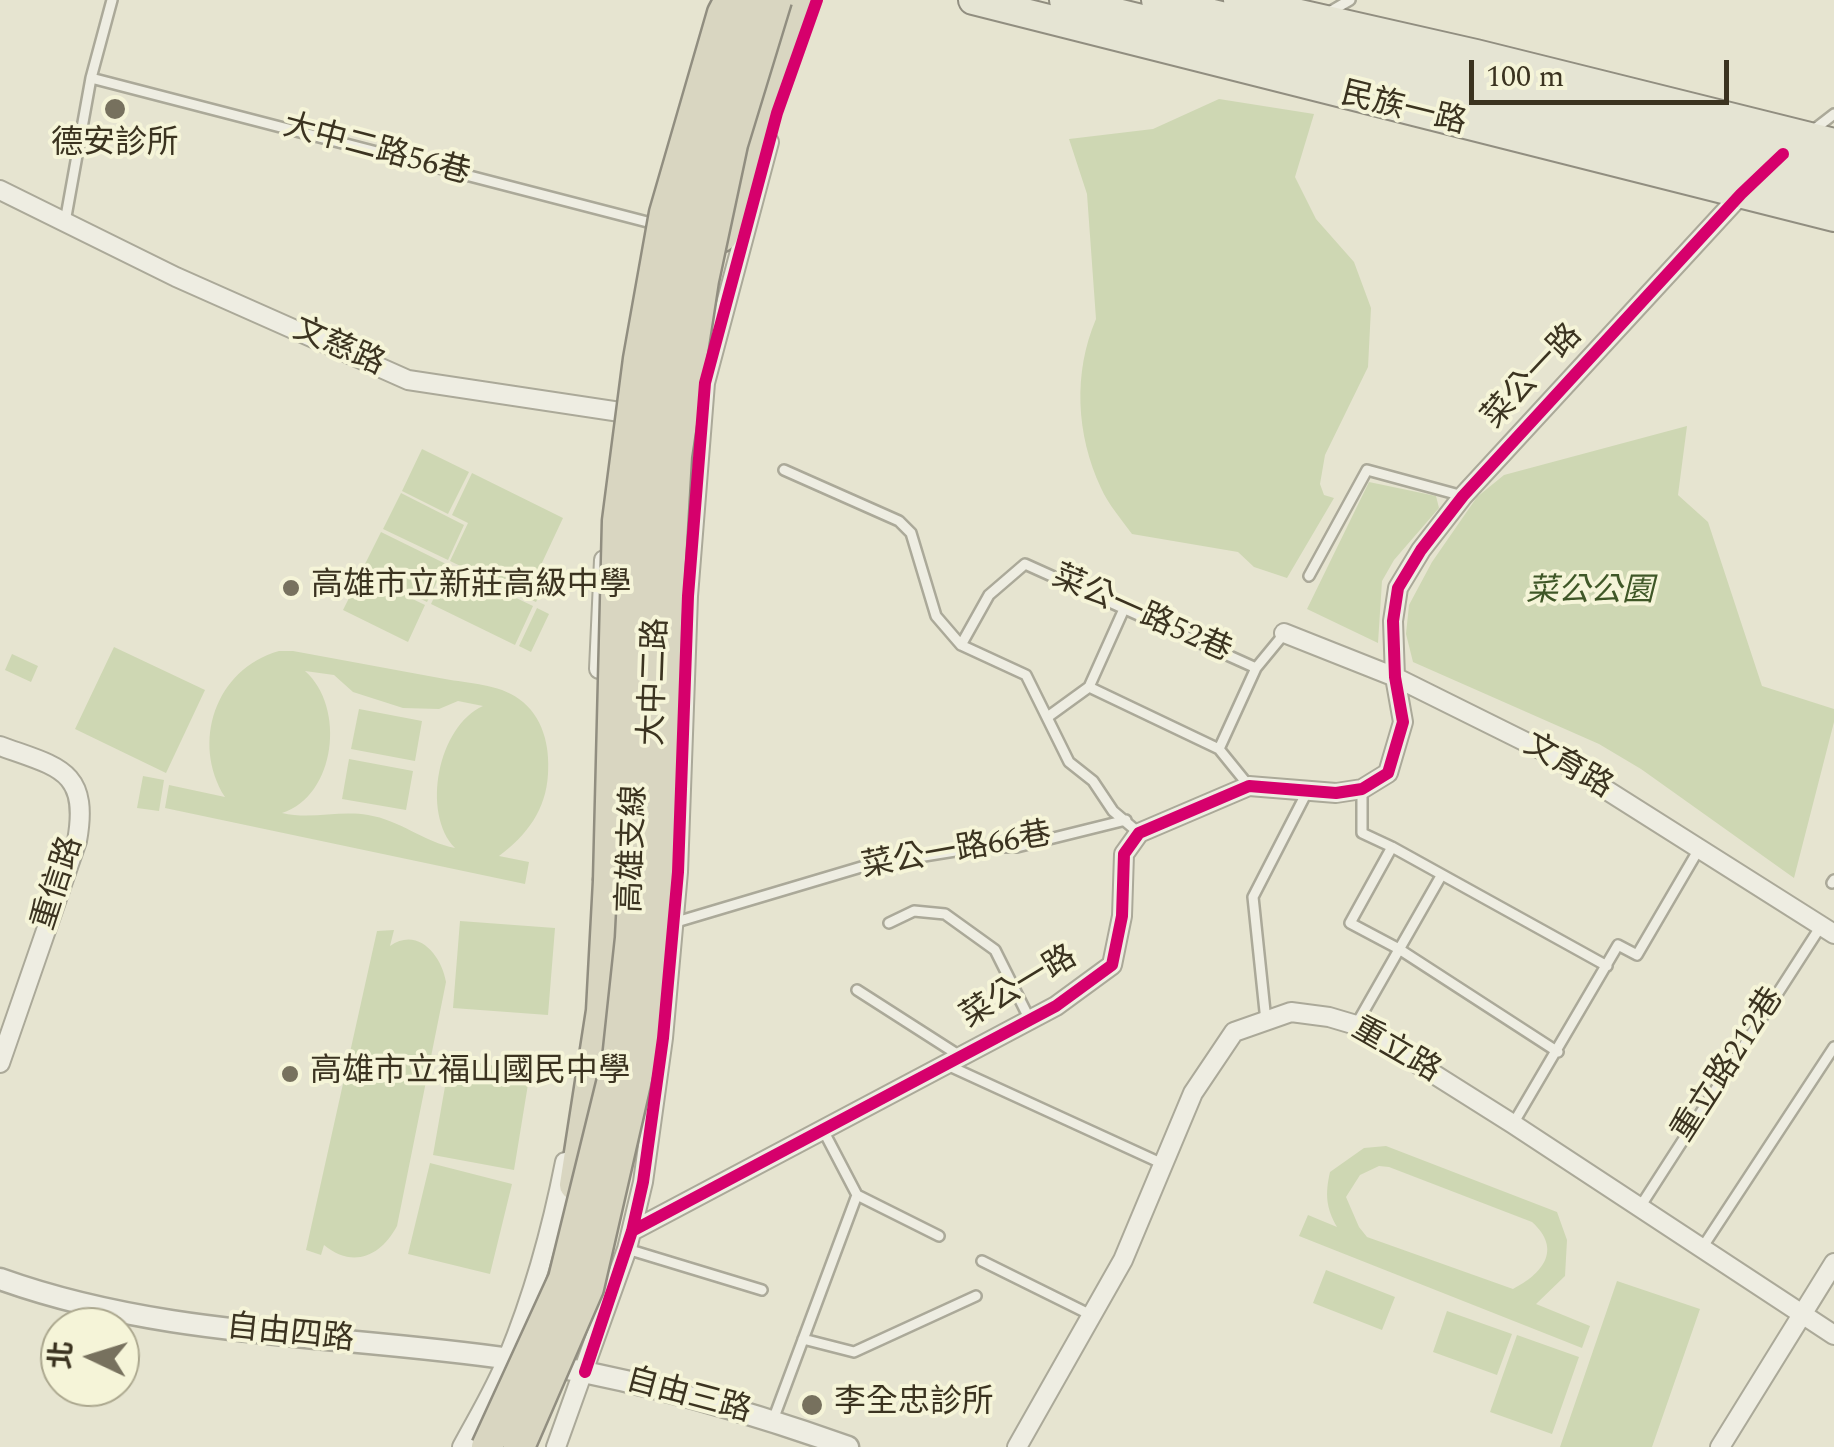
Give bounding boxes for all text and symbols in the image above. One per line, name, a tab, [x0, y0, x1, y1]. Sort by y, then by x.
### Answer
scale bar	[1474, 40, 1734, 102]
text: 100 m	[1486, 54, 1564, 100]
street label: 民族一路	[1336, 77, 1470, 145]
marker: 德安診所	[102, 96, 128, 122]
street label: 大中二路56巷	[278, 109, 474, 195]
place label: 德安診所	[51, 127, 179, 165]
street label: 文慈路	[286, 312, 390, 386]
street label: 菜公一路	[1476, 318, 1592, 438]
street label: 菜公一路52巷	[1045, 559, 1237, 673]
place label: 高雄市立新莊高級中學	[311, 569, 631, 607]
park label: 菜公公園	[1526, 575, 1654, 613]
marker: 高雄市立新莊高級中學	[280, 577, 302, 599]
street label: 大中二路	[636, 617, 678, 747]
street label: 文育路	[1516, 727, 1618, 809]
street label: 高雄支線	[614, 784, 656, 914]
street label: 菜公一路66巷	[859, 817, 1055, 889]
street label: 重信路	[27, 832, 93, 936]
street label: 菜公一路	[955, 940, 1085, 1038]
street label: 重立路212巷	[1666, 982, 1794, 1150]
street label: 重立路	[1344, 1011, 1446, 1093]
place label: 高雄市立福山國民中學	[310, 1055, 630, 1093]
marker: 高雄市立福山國民中學	[279, 1063, 301, 1085]
north arrow	[40, 1307, 140, 1407]
street label: 自由四路	[224, 1310, 356, 1362]
text: 北	[39, 1340, 84, 1370]
street label: 自由三路	[621, 1363, 755, 1433]
place label: 李全忠診所	[834, 1386, 994, 1424]
marker: 李全忠診所	[799, 1392, 825, 1418]

